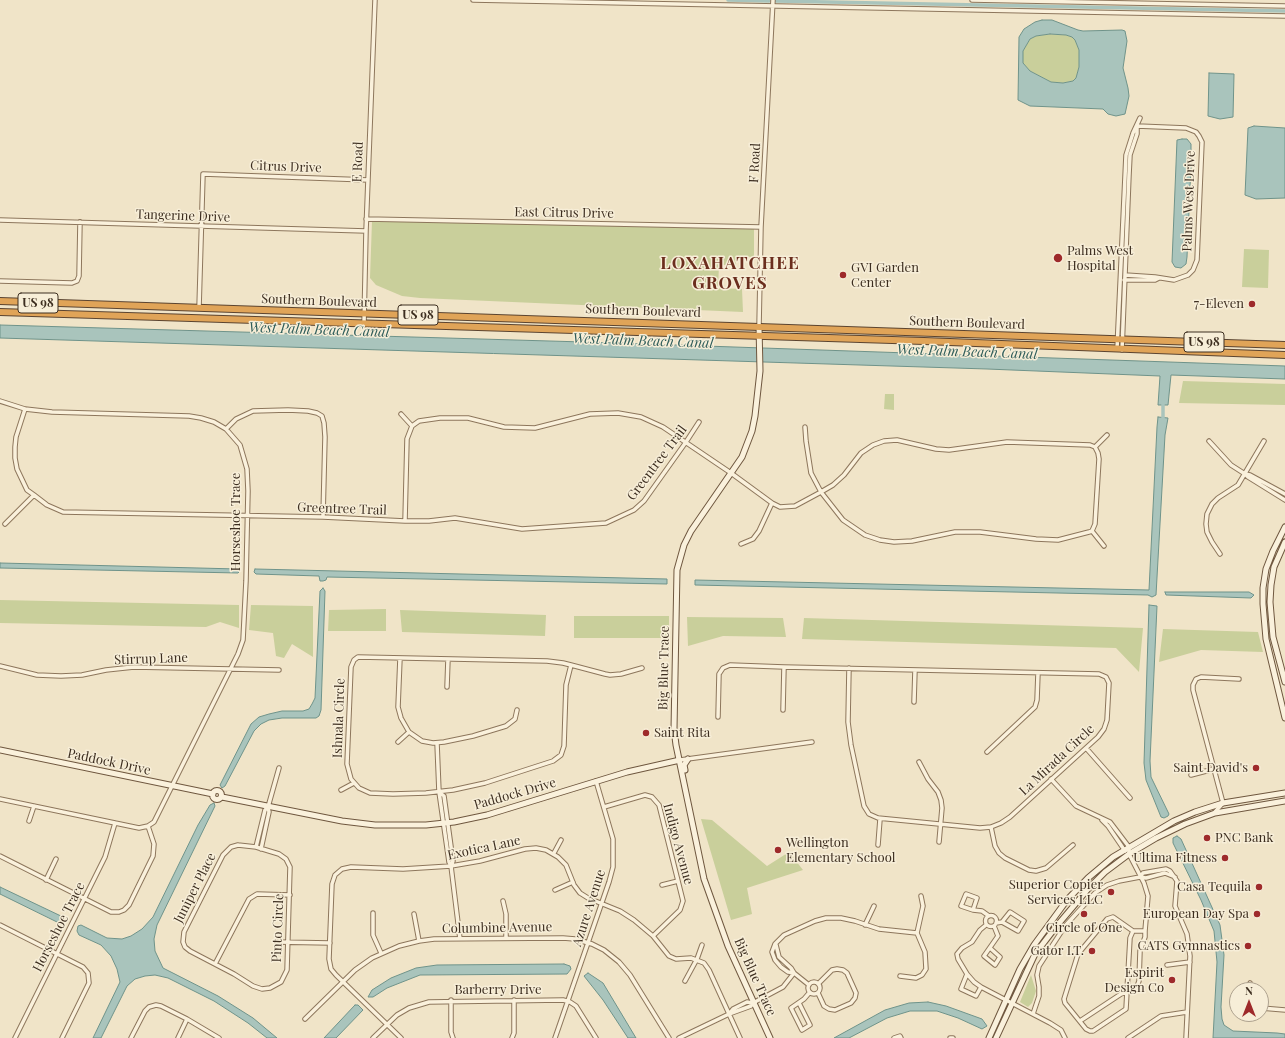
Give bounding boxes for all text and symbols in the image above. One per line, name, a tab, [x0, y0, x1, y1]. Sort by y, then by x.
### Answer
street label: E Road	[349, 141, 367, 183]
street label: F Road	[746, 143, 764, 183]
street label: Palms West Drive	[1179, 150, 1199, 252]
street label: Citrus Drive	[250, 158, 322, 176]
street label: East Citrus Drive	[514, 204, 614, 222]
street label: Tangerine Drive	[136, 207, 230, 225]
place label: Palms West Hospital	[1067, 243, 1133, 274]
marker: Palms West Hospital	[1052, 252, 1064, 264]
district label: LOXAHATCHEE GROVES	[660, 254, 800, 294]
place label: GVI Garden Center	[851, 260, 919, 291]
marker: GVI Garden Center	[838, 270, 848, 280]
street label: Southern Boulevard	[261, 291, 377, 311]
road number: US 98	[18, 293, 58, 313]
place label: 7-Eleven	[1194, 296, 1244, 312]
marker: 7-Eleven	[1247, 299, 1257, 309]
street label: Southern Boulevard	[585, 301, 701, 321]
road number: US 98	[398, 305, 438, 325]
street label: Southern Boulevard	[909, 313, 1025, 333]
water label: West Palm Beach Canal	[248, 319, 390, 341]
water label: West Palm Beach Canal	[572, 330, 714, 352]
road number: US 98	[1184, 332, 1224, 352]
water label: West Palm Beach Canal	[896, 341, 1038, 363]
street label: Greentree Trail	[624, 422, 690, 504]
street label: Horseshoe Trace	[228, 473, 244, 571]
street label: Greentree Trail	[297, 500, 387, 518]
street label: Big Blue Trace	[655, 626, 673, 710]
street label: Stirrup Lane	[114, 650, 188, 668]
street label: Ishnala Circle	[330, 678, 348, 758]
street label: La Mirada Circle	[1016, 721, 1098, 799]
place label: Saint Rita	[654, 725, 710, 741]
marker: Saint Rita	[641, 728, 651, 738]
street label: Paddock Drive	[66, 746, 152, 778]
place label: Saint David's	[1173, 760, 1248, 776]
marker: Saint David's	[1251, 763, 1261, 773]
street label: Paddock Drive	[472, 775, 558, 813]
street label: Indigo Avenue	[660, 802, 696, 886]
place label: PNC Bank	[1215, 830, 1273, 846]
street label: Exotica Lane	[446, 833, 522, 863]
marker: PNC Bank	[1202, 833, 1212, 843]
place label: Wellington Elementary School	[786, 835, 895, 866]
marker: Wellington Elementary School	[773, 845, 783, 855]
street label: Juniper Place	[171, 850, 219, 926]
place label: Ultima Fitness	[1133, 850, 1217, 866]
marker: Ultima Fitness	[1220, 853, 1230, 863]
street label: Azure Avenue	[569, 867, 609, 949]
place label: Superior Copier Services LLC	[1009, 877, 1103, 908]
place label: Casa Tequila	[1177, 879, 1251, 895]
street label: Horseshoe Trace	[30, 880, 88, 974]
marker: Casa Tequila	[1254, 882, 1264, 892]
marker: Superior Copier Services LLC	[1106, 887, 1116, 897]
street label: Pinto Circle	[269, 893, 287, 963]
place label: European Day Spa	[1143, 906, 1249, 922]
marker: Circle of One	[1079, 909, 1089, 919]
marker: European Day Spa	[1252, 909, 1262, 919]
street label: Columbine Avenue	[442, 919, 552, 937]
place label: Circle of One	[1046, 920, 1122, 936]
street label: Big Blue Trace	[731, 935, 779, 1019]
place label: CATS Gymnastics	[1137, 938, 1240, 954]
marker: CATS Gymnastics	[1243, 941, 1253, 951]
place label: Gator I.T.	[1030, 943, 1084, 959]
marker: Gator I.T.	[1087, 946, 1097, 956]
place label: Espirit Design Co	[1104, 965, 1164, 996]
marker: Espirit Design Co	[1167, 975, 1177, 985]
street label: Barberry Drive	[454, 982, 542, 998]
north arrow	[1229, 982, 1269, 1022]
text: N	[1245, 983, 1253, 998]

